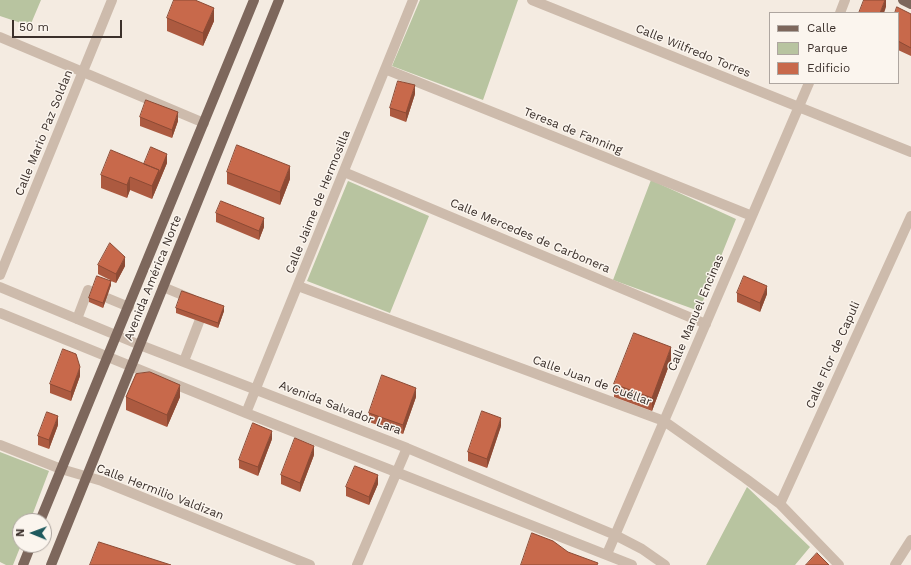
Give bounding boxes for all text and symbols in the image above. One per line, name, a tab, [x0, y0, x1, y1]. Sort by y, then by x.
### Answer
scale bar	[14, 12, 124, 38]
legend	[769, 12, 899, 84]
text: 50 m	[19, 20, 49, 34]
street label: Calle Wilfredo Torres	[633, 21, 753, 81]
text: Calle	[807, 21, 836, 35]
text: Parque	[807, 41, 848, 55]
text: Edificio	[807, 61, 850, 75]
street label: Calle Mario Paz Soldan	[12, 68, 76, 198]
street label: Teresa de Fanning	[521, 105, 625, 157]
street label: Calle Jaime de Hermosilla	[283, 128, 353, 276]
street label: Calle Mercedes de Carbonera	[448, 196, 612, 276]
street label: Avenida América Norte	[121, 213, 185, 343]
street label: Calle Manuel Encinas	[665, 252, 727, 374]
street label: Calle Flor de Capuli	[803, 299, 863, 411]
street label: Calle Juan de Cuéllar	[530, 353, 654, 409]
street label: Avenida Salvador Lara	[277, 378, 403, 438]
street label: Calle Hermilio Valdizan	[94, 461, 226, 523]
north arrow	[12, 513, 52, 553]
text: N	[14, 529, 27, 537]

